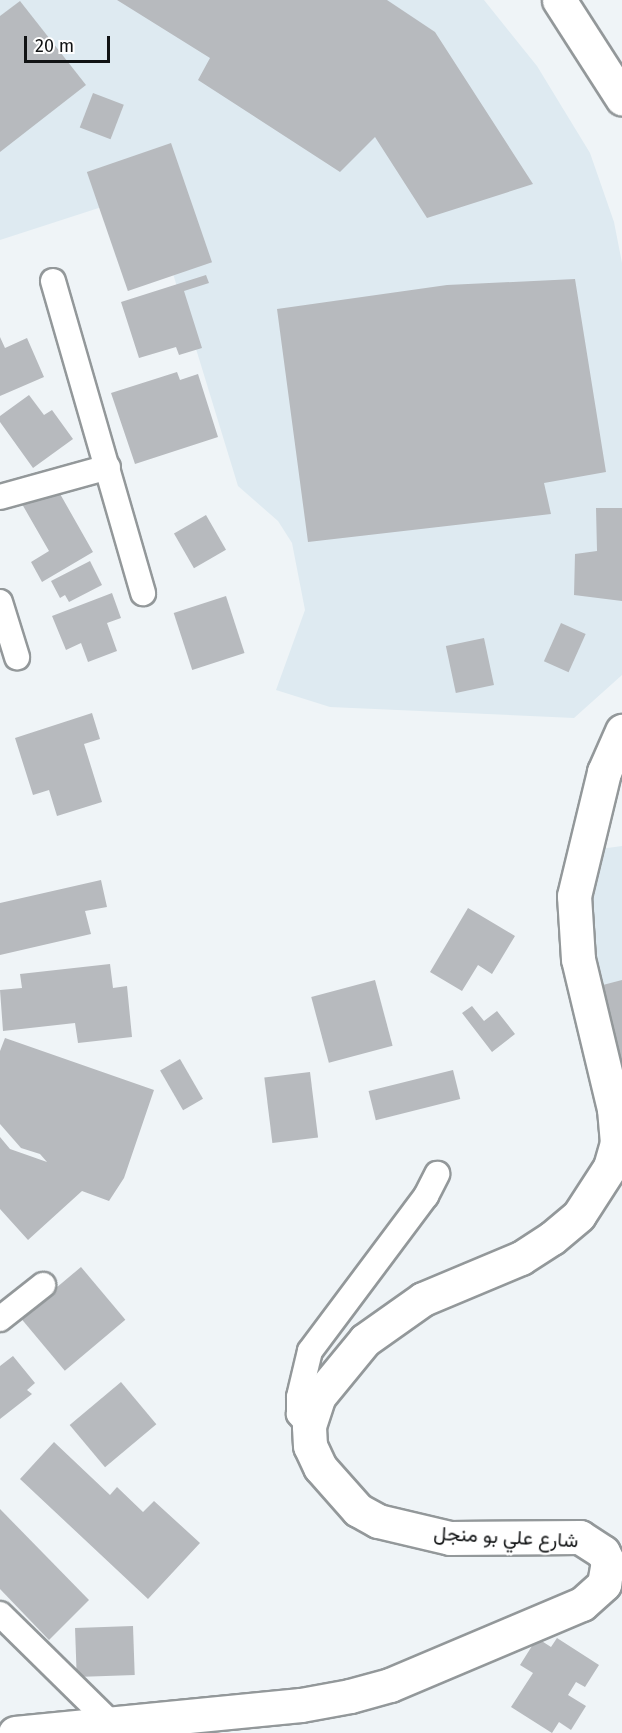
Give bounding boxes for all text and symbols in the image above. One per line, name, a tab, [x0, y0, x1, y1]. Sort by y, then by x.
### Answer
scale bar	[27, 24, 112, 62]
text: 20 m	[35, 35, 74, 57]
street label: شارع علي بو منجل	[433, 1521, 579, 1553]

